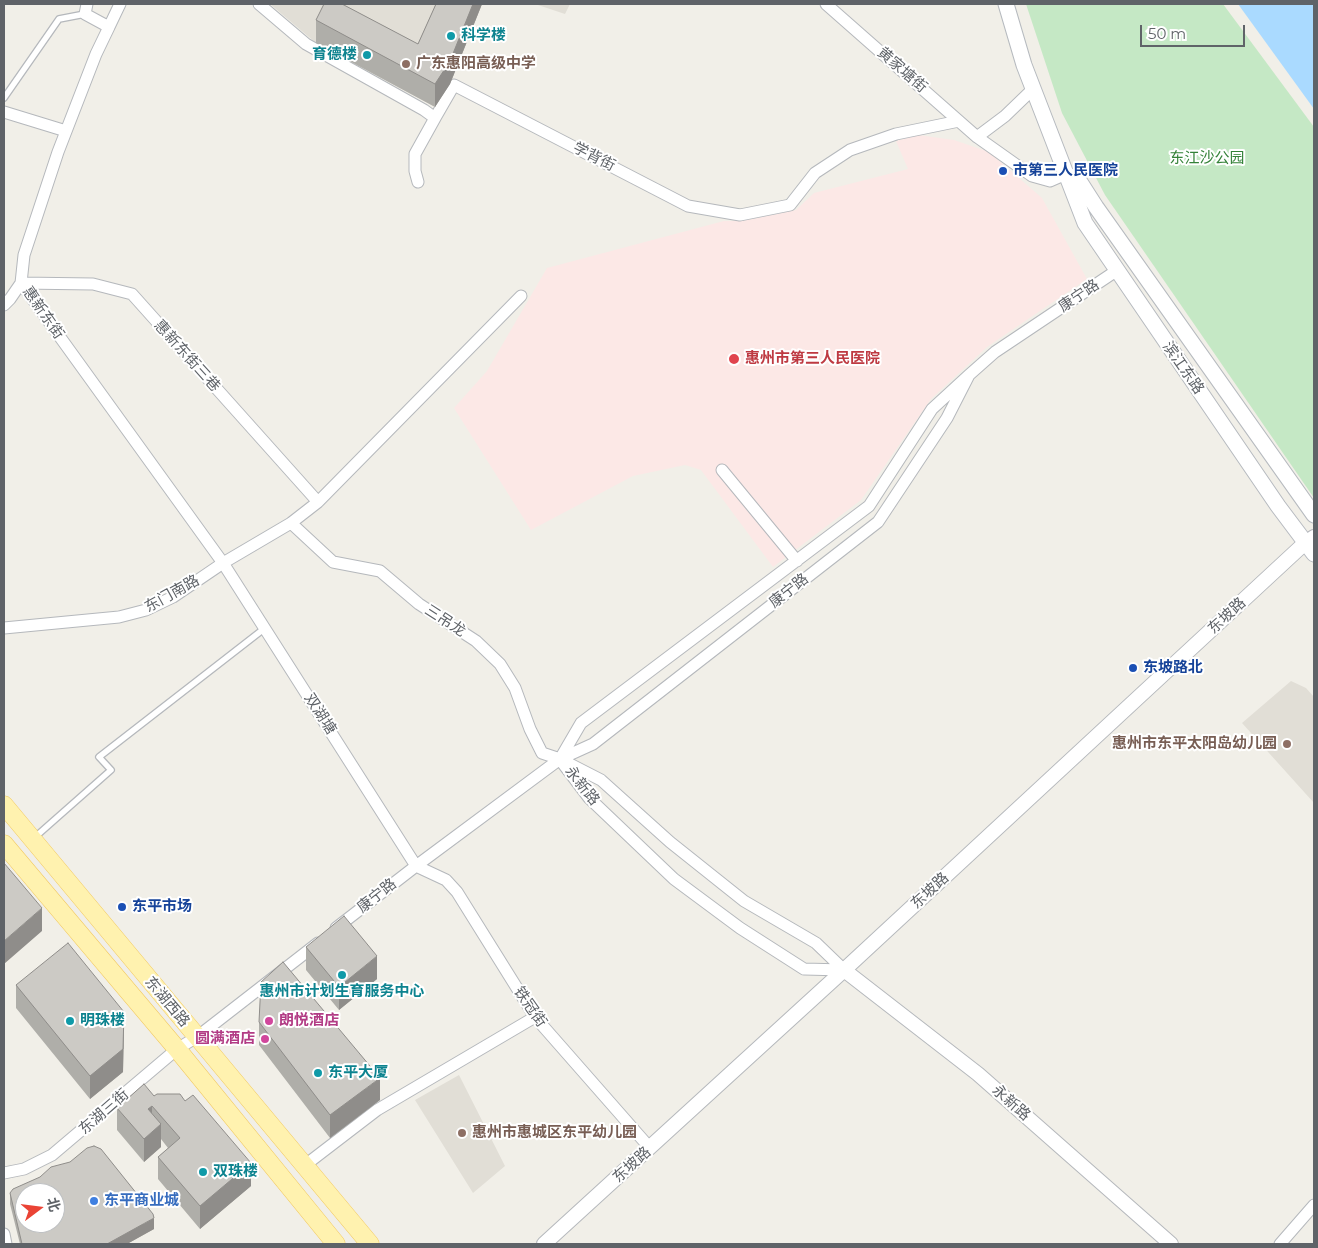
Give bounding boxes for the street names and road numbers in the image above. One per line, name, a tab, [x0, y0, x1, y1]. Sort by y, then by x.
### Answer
street label: 黄家塘街	[873, 44, 931, 96]
street label: 学背街	[570, 139, 618, 175]
street label: 康宁路	[1055, 276, 1103, 316]
street label: 惠新东街	[18, 283, 68, 343]
street label: 惠新东街三巷	[150, 317, 224, 395]
street label: 滨江东路	[1158, 338, 1208, 398]
street label: 康宁路	[766, 570, 812, 612]
street label: 东门南路	[141, 572, 203, 616]
street label: 东坡路	[1204, 594, 1250, 638]
street label: 三吊龙	[421, 601, 469, 641]
street label: 双湖塘	[300, 690, 340, 738]
street label: 永新路	[561, 763, 603, 809]
street label: 东坡路	[907, 869, 953, 913]
street label: 康宁路	[354, 875, 400, 917]
street label: 东湖西路	[141, 973, 193, 1031]
street label: 铁冠街	[510, 983, 550, 1031]
street label: 永新路	[988, 1081, 1034, 1125]
street label: 东湖三街	[75, 1086, 133, 1138]
street label: 东坡路	[609, 1143, 655, 1187]

